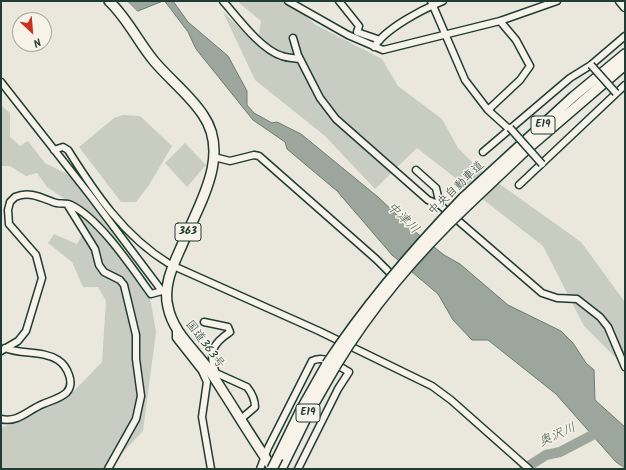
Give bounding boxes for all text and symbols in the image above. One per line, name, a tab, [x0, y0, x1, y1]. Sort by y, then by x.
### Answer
north arrow	[12, 12, 52, 52]
text: N	[30, 32, 44, 51]
road number: E19	[531, 116, 555, 134]
street label: 中央自動車道	[426, 159, 488, 219]
water label: 中津川	[383, 200, 421, 238]
road number: 363	[175, 223, 201, 241]
street label: 国道363号	[181, 318, 227, 372]
road number: E19	[296, 404, 320, 422]
water label: 奥沢川	[537, 421, 579, 451]

